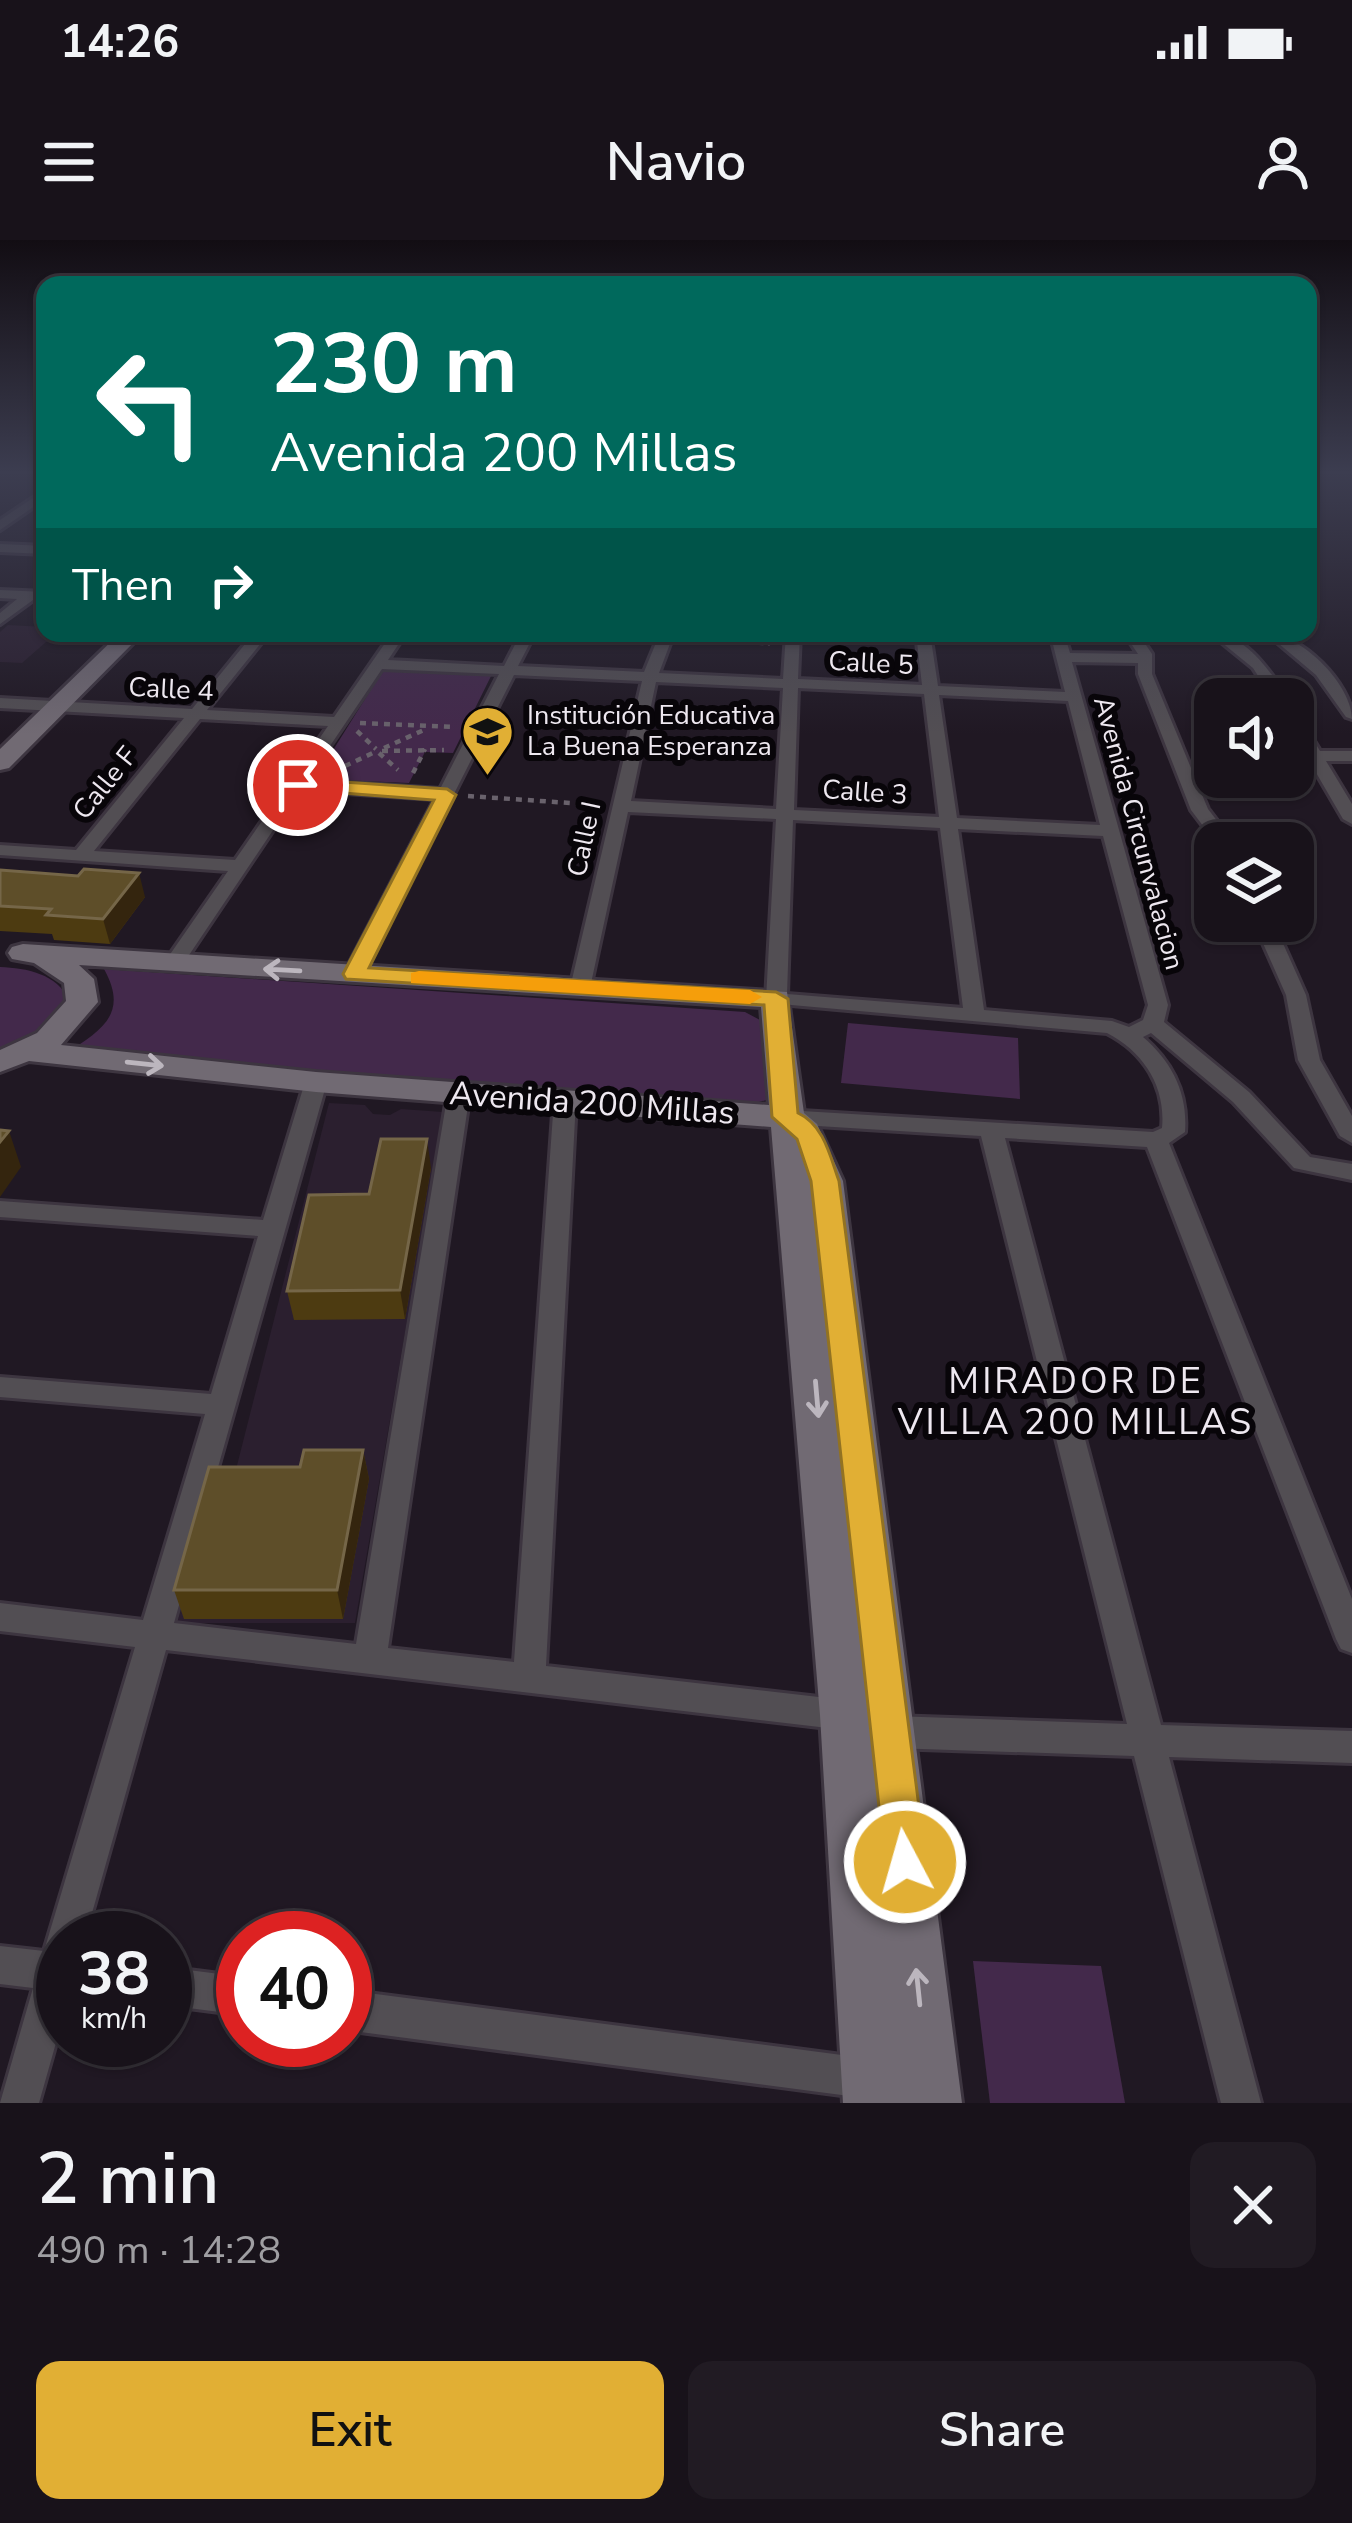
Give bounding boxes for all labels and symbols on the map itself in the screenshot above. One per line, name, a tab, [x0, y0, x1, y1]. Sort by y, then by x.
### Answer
street label: Calle 5	[827, 643, 915, 684]
street label: Calle 4	[127, 669, 215, 710]
street label: Avenida Circunvalacion	[1084, 692, 1193, 974]
place label: Institución Educativa La Buena Esperanza	[527, 697, 775, 765]
school or university icon: Institución Educativa La Buena Esperanza	[460, 703, 516, 777]
pin	[247, 734, 349, 836]
street label: Calle F	[65, 739, 146, 828]
street label: Calle 3	[821, 771, 909, 814]
street label: Calle I	[558, 798, 610, 880]
one-way arrow	[263, 958, 302, 981]
one-way arrow	[125, 1053, 164, 1075]
street label: Avenida 200 Millas	[448, 1071, 736, 1136]
district label: MIRADOR DE VILLA 200 MILLAS	[897, 1357, 1254, 1447]
one-way arrow	[806, 1379, 829, 1418]
position arrow	[842, 1799, 968, 1925]
speed limit sign: 40	[216, 1911, 372, 2067]
one-way arrow	[907, 1968, 929, 2007]

